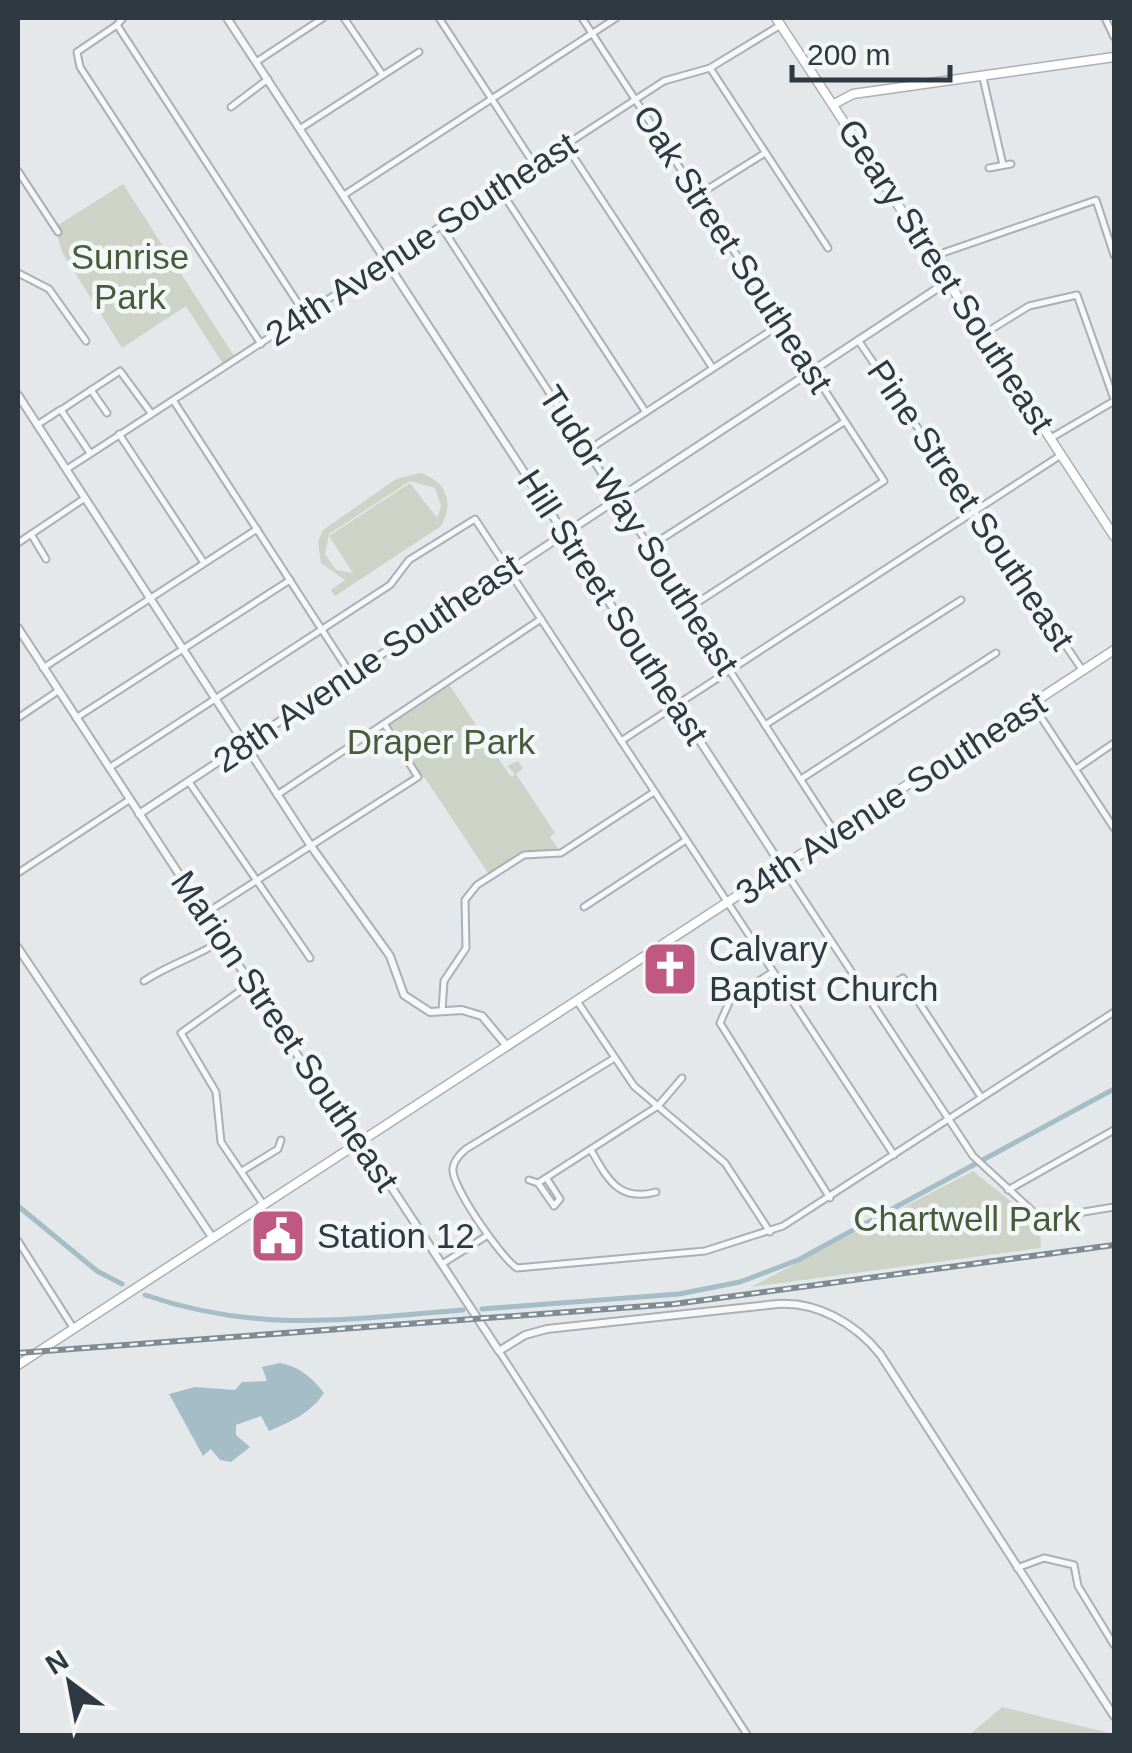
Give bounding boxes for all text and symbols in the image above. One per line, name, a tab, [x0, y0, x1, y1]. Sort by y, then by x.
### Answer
scale bar	[792, 20, 950, 82]
text: 200 m	[807, 38, 890, 71]
street label: Oak Street Southeast	[626, 98, 841, 400]
street label: Geary Street Southeast	[830, 112, 1063, 440]
street label: 24th Avenue Southeast	[259, 124, 583, 353]
park label: Sunrise Park	[71, 237, 189, 316]
street label: Pine Street Southeast	[860, 353, 1083, 657]
street label: Tudor Way Southeast	[532, 378, 747, 681]
street label: Hill Street Southeast	[510, 462, 717, 751]
street label: 28th Avenue Southeast	[206, 545, 528, 780]
street label: 34th Avenue Southeast	[729, 683, 1053, 912]
park label: Draper Park	[347, 722, 536, 761]
street label: Marion Street Southeast	[164, 863, 407, 1198]
place label: Calvary Baptist Church	[709, 929, 939, 1008]
church icon: Calvary Baptist Church	[640, 939, 700, 999]
park label: Chartwell Park	[853, 1199, 1081, 1238]
public building icon: Station 12	[248, 1206, 308, 1266]
place label: Station 12	[317, 1216, 475, 1255]
north arrow	[20, 1633, 120, 1733]
text: N	[40, 1644, 74, 1681]

